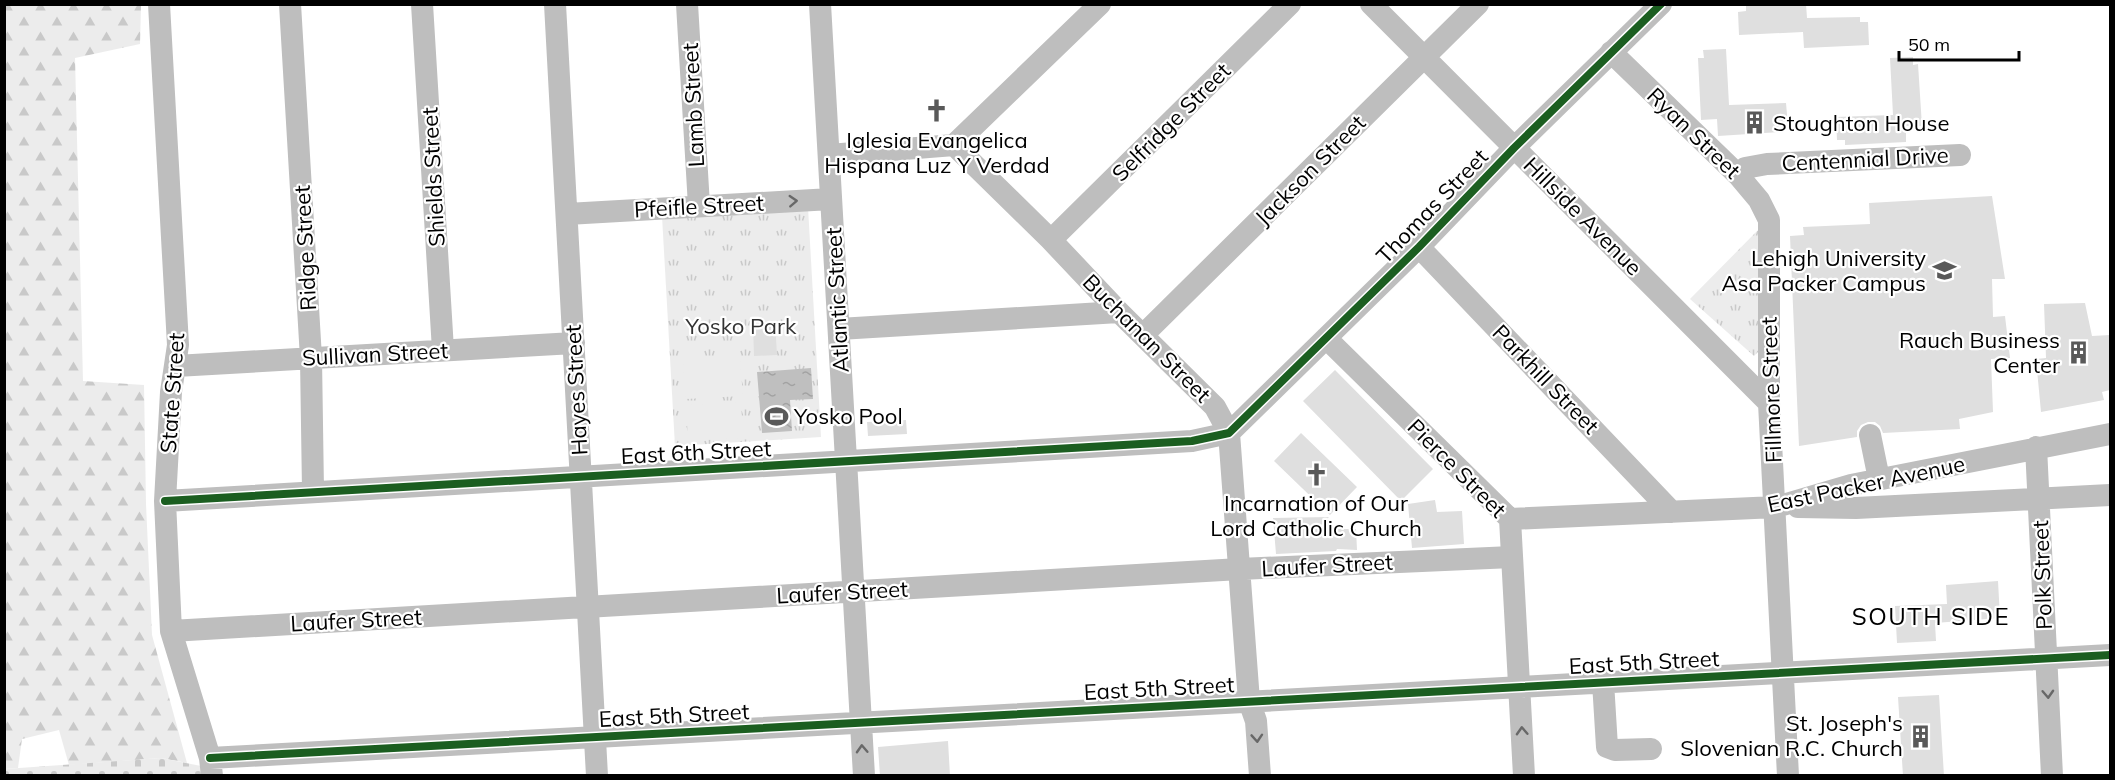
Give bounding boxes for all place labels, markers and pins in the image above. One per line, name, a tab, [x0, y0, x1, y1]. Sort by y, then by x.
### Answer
church icon: Iglesia Evangelica Hispana Luz Y Verdad	[924, 98, 950, 124]
place label: Stoughton House	[1773, 109, 1949, 137]
building icon: Stoughton House	[1742, 110, 1768, 136]
place label: Iglesia Evangelica Hispana Luz Y Verdad	[824, 126, 1050, 179]
place label: Lehigh University Asa Packer Campus	[1721, 244, 1926, 297]
school or university icon: Lehigh University Asa Packer Campus	[1931, 258, 1957, 284]
place label: Rauch Business Center	[1899, 326, 2060, 379]
building icon: Rauch Business Center	[2065, 340, 2091, 366]
place label: Yosko Pool	[793, 402, 903, 430]
sports icon: Yosko Pool	[763, 403, 789, 429]
church icon: Incarnation of Our Lord Catholic Church	[1303, 461, 1329, 487]
place label: Incarnation of Our Lord Catholic Church	[1210, 489, 1422, 542]
place label: St. Joseph's Slovenian R.C. Church	[1680, 709, 1903, 762]
building icon: St. Joseph's Slovenian R.C. Church	[1908, 723, 1934, 749]

